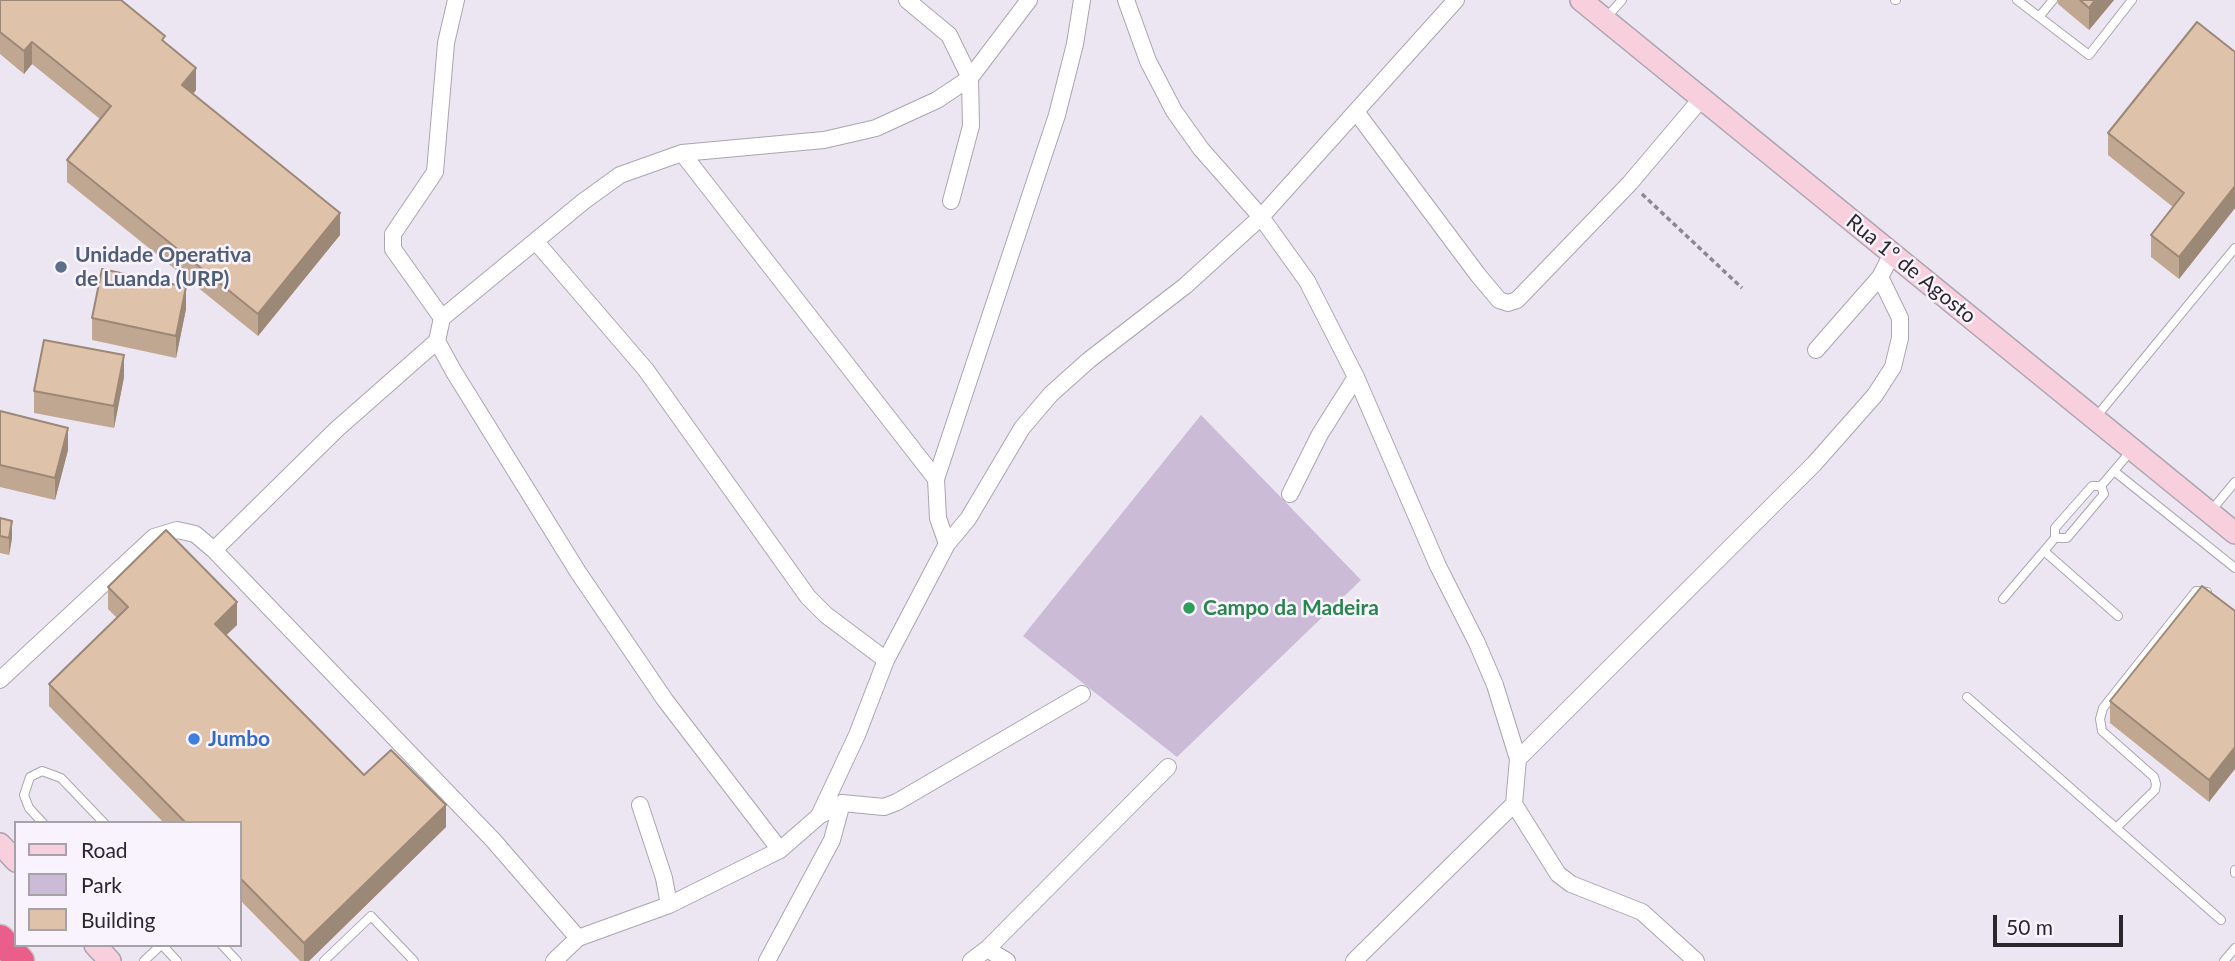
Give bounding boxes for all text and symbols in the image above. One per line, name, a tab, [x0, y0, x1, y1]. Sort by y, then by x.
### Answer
street label: Rua 1º de Agosto	[1841, 209, 1981, 329]
place label: Unidade Operativa de Luanda (URP)	[75, 242, 251, 292]
marker: Unidade Operativa de Luanda (URP)	[53, 259, 69, 275]
place label: Campo da Madeira	[1203, 595, 1379, 621]
marker: Campo da Madeira	[1181, 600, 1197, 616]
place label: Jumbo	[208, 726, 270, 752]
marker: Jumbo	[186, 731, 202, 747]
legend	[14, 821, 242, 947]
text: Road	[81, 837, 128, 862]
text: Park	[81, 872, 122, 897]
scale bar	[1997, 902, 2126, 946]
text: Building	[81, 907, 156, 932]
text: 50 m	[2006, 914, 2053, 939]

